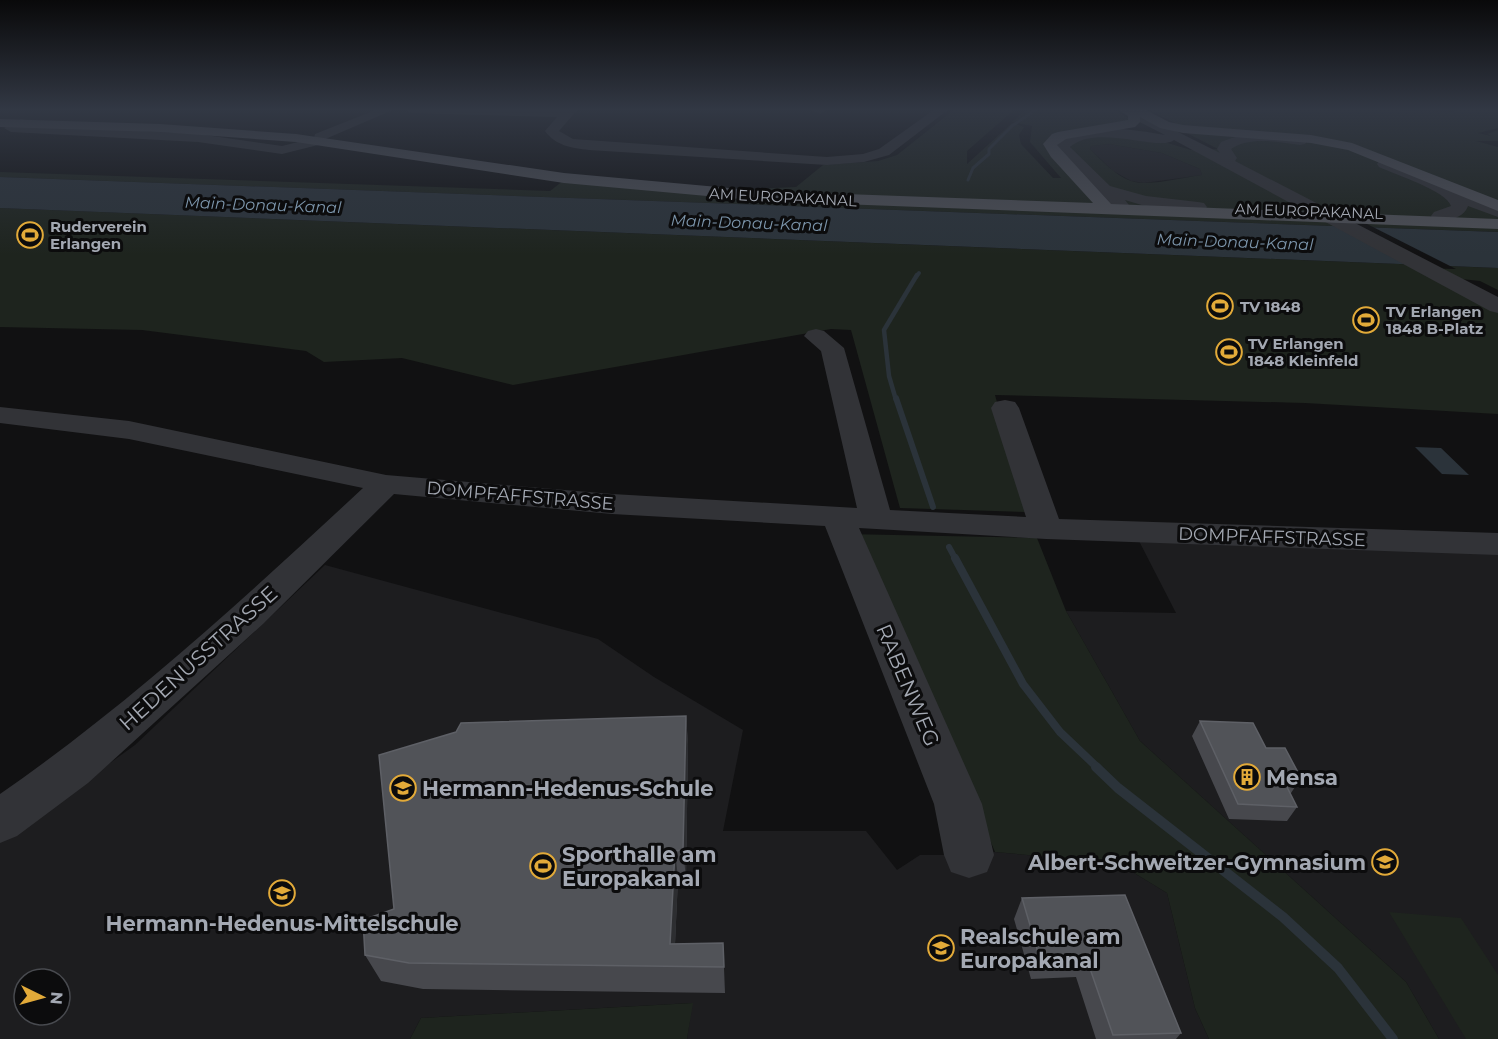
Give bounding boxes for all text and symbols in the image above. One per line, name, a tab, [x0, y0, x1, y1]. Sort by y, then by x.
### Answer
street label: AM EUROPAKANAL	[709, 184, 858, 210]
water label: Main-Donau-Kanal	[184, 193, 342, 217]
street label: AM EUROPAKANAL	[1235, 199, 1383, 223]
water label: Main-Donau-Kanal	[670, 211, 828, 235]
place label: Ruderverein Erlangen	[50, 217, 147, 253]
sports icon: Ruderverein Erlangen	[15, 220, 45, 250]
water label: Main-Donau-Kanal	[1156, 230, 1314, 254]
sports icon: TV 1848	[1205, 291, 1235, 321]
place label: TV 1848	[1240, 297, 1301, 316]
place label: TV Erlangen 1848 B-Platz	[1386, 302, 1483, 338]
sports icon: TV Erlangen 1848 B-Platz	[1351, 305, 1381, 335]
place label: TV Erlangen 1848 Kleinfeld	[1248, 334, 1358, 370]
sports icon: TV Erlangen 1848 Kleinfeld	[1214, 337, 1244, 367]
street label: DOMPFAFFSTRASSE	[426, 477, 614, 515]
street label: DOMPFAFFSTRASSE	[1178, 523, 1366, 551]
street label: HEDENUSSTRASSE	[114, 580, 282, 736]
street label: RABENWEG	[871, 620, 945, 750]
building icon: Mensa	[1232, 762, 1262, 792]
place label: Mensa	[1266, 765, 1338, 790]
school or university icon: Hermann-Hedenus-Schule	[388, 773, 418, 803]
place label: Hermann-Hedenus-Schule	[422, 776, 713, 801]
place label: Sporthalle am Europakanal	[562, 842, 716, 891]
school or university icon: Albert-Schweitzer-Gymnasium	[1370, 847, 1400, 877]
place label: Albert-Schweitzer-Gymnasium	[1027, 850, 1366, 875]
sports icon: Sporthalle am Europakanal	[528, 851, 558, 881]
school or university icon: Hermann-Hedenus-Mittelschule	[267, 878, 297, 908]
place label: Hermann-Hedenus-Mittelschule	[105, 911, 459, 936]
place label: Realschule am Europakanal	[960, 924, 1121, 973]
school or university icon: Realschule am Europakanal	[926, 933, 956, 963]
north arrow	[12, 967, 72, 1027]
text: N	[46, 991, 66, 1006]

